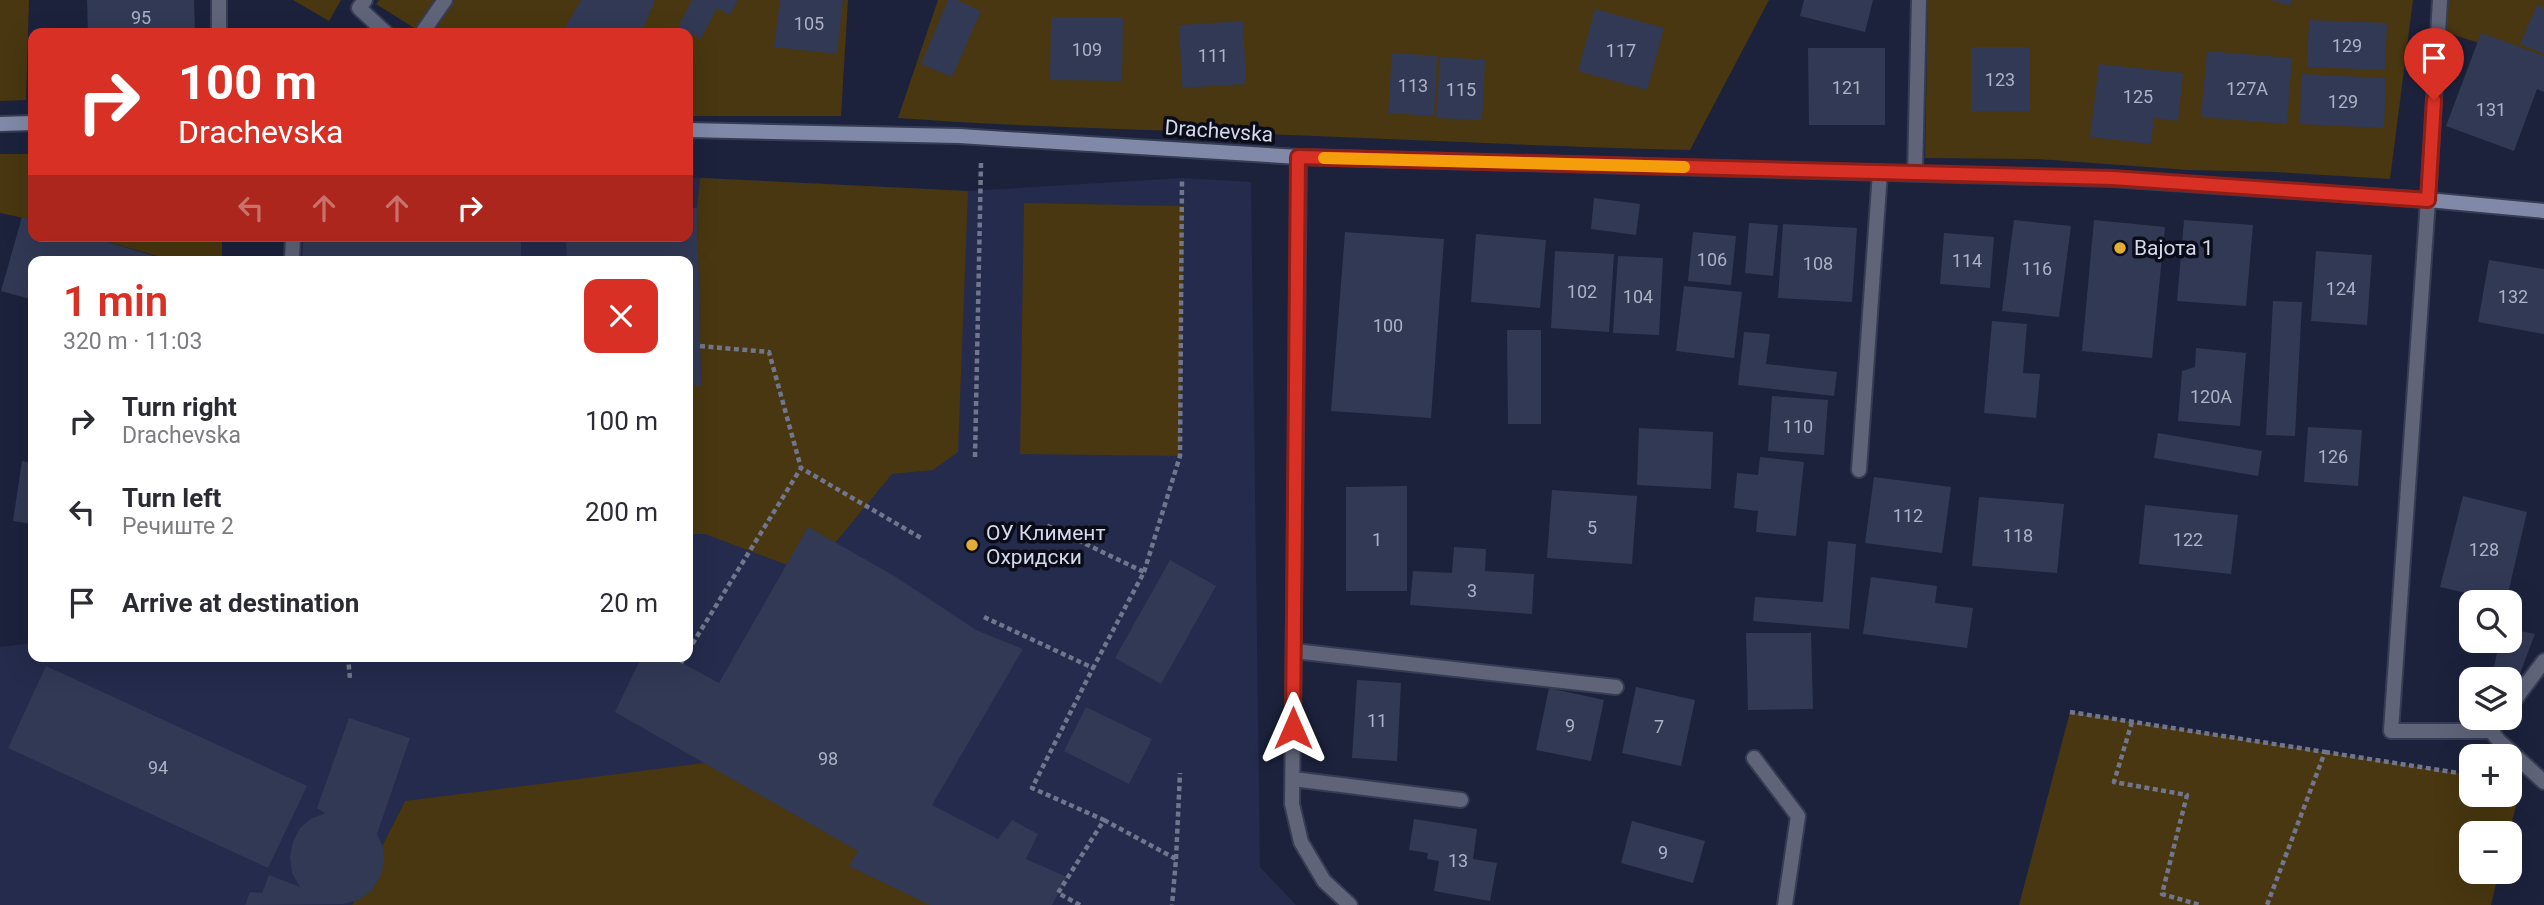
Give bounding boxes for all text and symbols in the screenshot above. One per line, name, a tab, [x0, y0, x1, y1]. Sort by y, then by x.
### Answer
house number: 95	[131, 7, 151, 28]
house number: 105	[794, 13, 824, 34]
pin	[2404, 28, 2464, 100]
house number: 129	[2332, 35, 2362, 56]
house number: 109	[1072, 39, 1102, 60]
icon: arrive	[2415, 39, 2453, 77]
house number: 117	[1606, 40, 1636, 61]
house number: 111	[1198, 45, 1228, 66]
text: 100 m	[178, 54, 317, 111]
icon: right	[63, 56, 154, 147]
house number: 123	[1985, 69, 2015, 90]
house number: 113	[1398, 75, 1428, 96]
house number: 121	[1832, 77, 1862, 98]
house number: 127А	[2226, 78, 2268, 99]
house number: 115	[1446, 79, 1476, 100]
house number: 125	[2123, 86, 2153, 107]
house number: 129	[2328, 91, 2358, 112]
house number: 131	[2476, 99, 2506, 120]
text: Drachevska	[178, 113, 343, 151]
street label: Drachevska	[1164, 115, 1274, 147]
icon: left	[232, 189, 270, 227]
icon: ahead	[305, 189, 343, 227]
icon: ahead	[378, 189, 416, 227]
icon: right	[451, 189, 489, 227]
place label: Вајота 1	[2134, 236, 2214, 260]
marker: Вајота 1	[2112, 240, 2128, 256]
house number: 106	[1697, 249, 1727, 270]
house number: 114	[1952, 250, 1982, 271]
house number: 108	[1803, 253, 1833, 274]
house number: 116	[2022, 258, 2052, 279]
text: 1 min	[63, 277, 168, 326]
house number: 124	[2326, 278, 2356, 299]
button: close	[584, 279, 658, 353]
house number: 102	[1567, 281, 1597, 302]
house number: 104	[1623, 286, 1653, 307]
house number: 132	[2498, 286, 2528, 307]
house number: 100	[1373, 315, 1403, 336]
text: 320 m · 11:03	[63, 328, 202, 355]
house number: 120А	[2190, 386, 2232, 407]
text: Turn right	[122, 392, 237, 422]
icon: right	[63, 402, 101, 440]
text: 100 m	[585, 406, 658, 436]
house number: 110	[1783, 416, 1813, 437]
text: Drachevska	[122, 422, 241, 449]
house number: 126	[2318, 446, 2348, 467]
text: Turn left	[122, 483, 221, 513]
icon: left	[63, 493, 101, 531]
text: 200 m	[585, 497, 658, 527]
house number: 112	[1893, 505, 1923, 526]
text: Речиште 2	[122, 513, 234, 540]
house number: 5	[1587, 517, 1597, 538]
place label: ОУ Климент Охридски	[986, 521, 1106, 569]
house number: 118	[2003, 525, 2033, 546]
house number: 1	[1372, 529, 1382, 550]
house number: 122	[2173, 529, 2203, 550]
marker: ОУ Климент Охридски	[964, 537, 980, 553]
house number: 128	[2469, 539, 2499, 560]
house number: 3	[1467, 580, 1477, 601]
icon: arrive	[63, 584, 101, 622]
text: Arrive at destination	[122, 588, 359, 618]
text: 20 m	[600, 588, 658, 618]
map controls	[2459, 590, 2522, 884]
button: search	[2459, 590, 2522, 653]
button: layers	[2459, 667, 2522, 730]
position arrow	[1256, 691, 1330, 765]
house number: 11	[1367, 710, 1387, 731]
house number: 9	[1565, 715, 1575, 736]
house number: 7	[1654, 716, 1664, 737]
button: +	[2459, 744, 2522, 807]
house number: 98	[818, 748, 838, 769]
house number: 94	[148, 757, 168, 778]
button: −	[2459, 821, 2522, 884]
house number: 9	[1658, 842, 1668, 863]
house number: 13	[1448, 850, 1468, 871]

